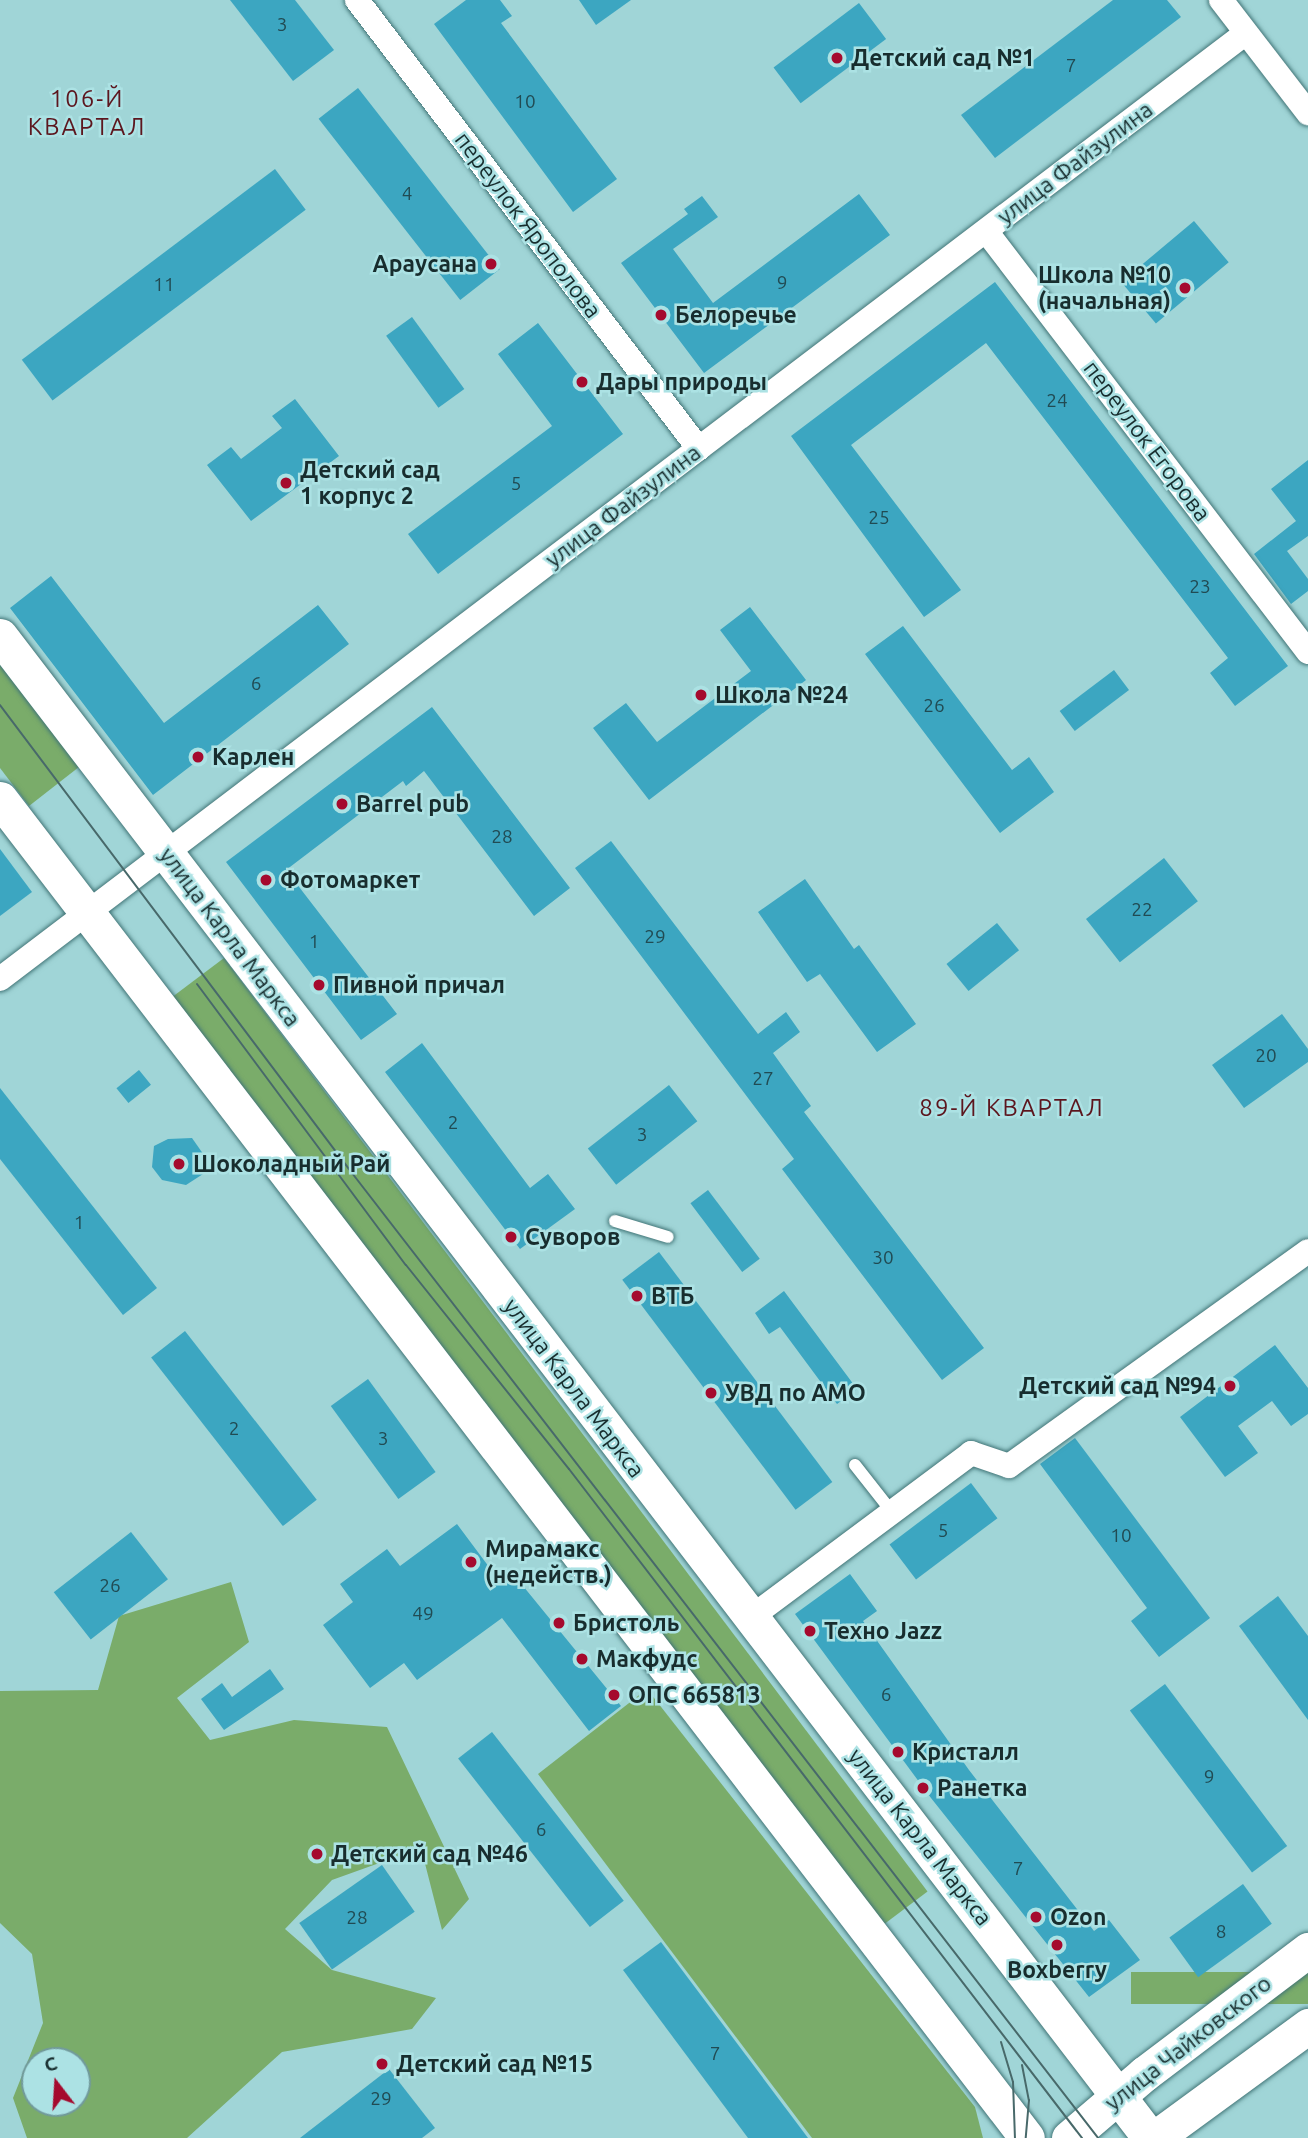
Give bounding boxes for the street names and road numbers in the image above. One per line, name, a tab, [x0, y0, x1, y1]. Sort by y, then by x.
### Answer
street label: улица Файзулина	[992, 96, 1158, 230]
street label: переулок Ярополова	[449, 126, 607, 324]
street label: переулок Егорова	[1078, 355, 1216, 527]
street label: улица Файзулина	[540, 439, 706, 573]
street label: улица Карла Маркса	[154, 842, 306, 1032]
street label: улица Карла Маркса	[498, 1293, 650, 1483]
street label: улица Карла Маркса	[842, 1743, 998, 1931]
street label: улица Чайковского	[1099, 1969, 1277, 2117]

